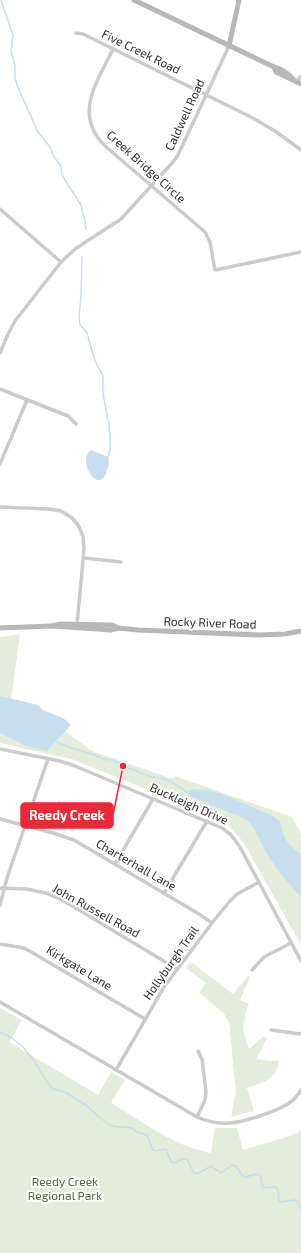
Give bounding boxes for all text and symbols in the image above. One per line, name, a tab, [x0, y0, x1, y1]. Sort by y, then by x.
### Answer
street label: Five Creek Road	[100, 26, 183, 76]
street label: Caldwell Road	[161, 77, 207, 153]
street label: Creek Bridge Circle	[104, 127, 189, 205]
street label: Rocky River Road	[163, 613, 257, 631]
street label: Buckleigh Drive	[148, 780, 231, 827]
callout: Reedy Creek	[21, 803, 113, 828]
text: Reedy Creek	[29, 807, 106, 823]
street label: Charterhall Lane	[94, 836, 179, 893]
street label: John Russell Road	[50, 880, 143, 940]
street label: Hollyburgh Trail	[140, 923, 201, 1002]
street label: Kirkgate Lane	[44, 942, 115, 992]
park label: Reedy Creek Regional Park	[28, 1174, 102, 1202]

